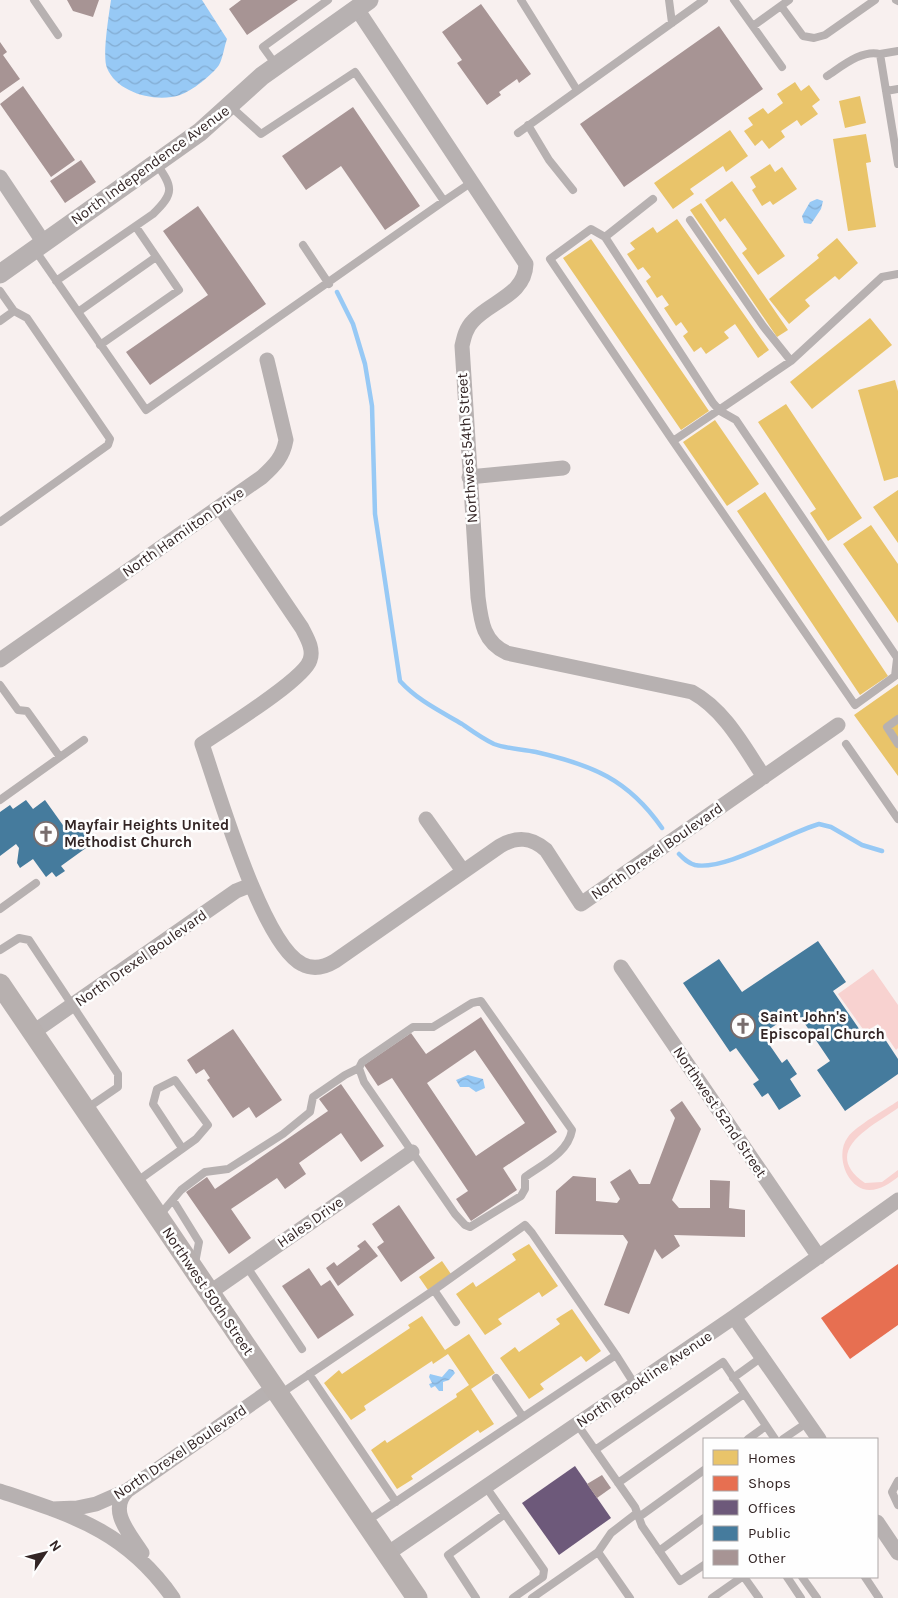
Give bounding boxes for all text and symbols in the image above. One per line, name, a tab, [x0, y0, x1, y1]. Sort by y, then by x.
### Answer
street label: North Independence Avenue	[67, 101, 233, 229]
street label: Northwest 54th Street	[453, 372, 481, 524]
street label: North Hamilton Drive	[119, 483, 247, 581]
street label: North Drexel Boulevard	[588, 799, 726, 903]
place label: Mayfair Heights United Methodist Church	[64, 816, 229, 851]
church icon: Mayfair Heights United Methodist Church	[33, 821, 59, 847]
street label: North Drexel Boulevard	[72, 906, 210, 1010]
place label: Saint John's Episcopal Church	[760, 1008, 885, 1043]
church icon: Saint John's Episcopal Church	[730, 1013, 756, 1039]
street label: Northwest 52nd Street	[669, 1043, 771, 1181]
street label: Hales Drive	[273, 1193, 347, 1251]
street label: Northwest 50th Street	[158, 1223, 258, 1359]
street label: North Brookline Avenue	[573, 1327, 715, 1431]
street label: North Drexel Boulevard	[110, 1401, 250, 1503]
legend	[703, 1438, 878, 1578]
text: Homes	[748, 1449, 796, 1467]
text: Shops	[748, 1474, 791, 1492]
text: Offices	[748, 1499, 796, 1517]
text: Public	[748, 1524, 791, 1542]
north arrow	[20, 1528, 70, 1578]
text: N	[45, 1537, 65, 1555]
text: Other	[748, 1549, 786, 1567]

